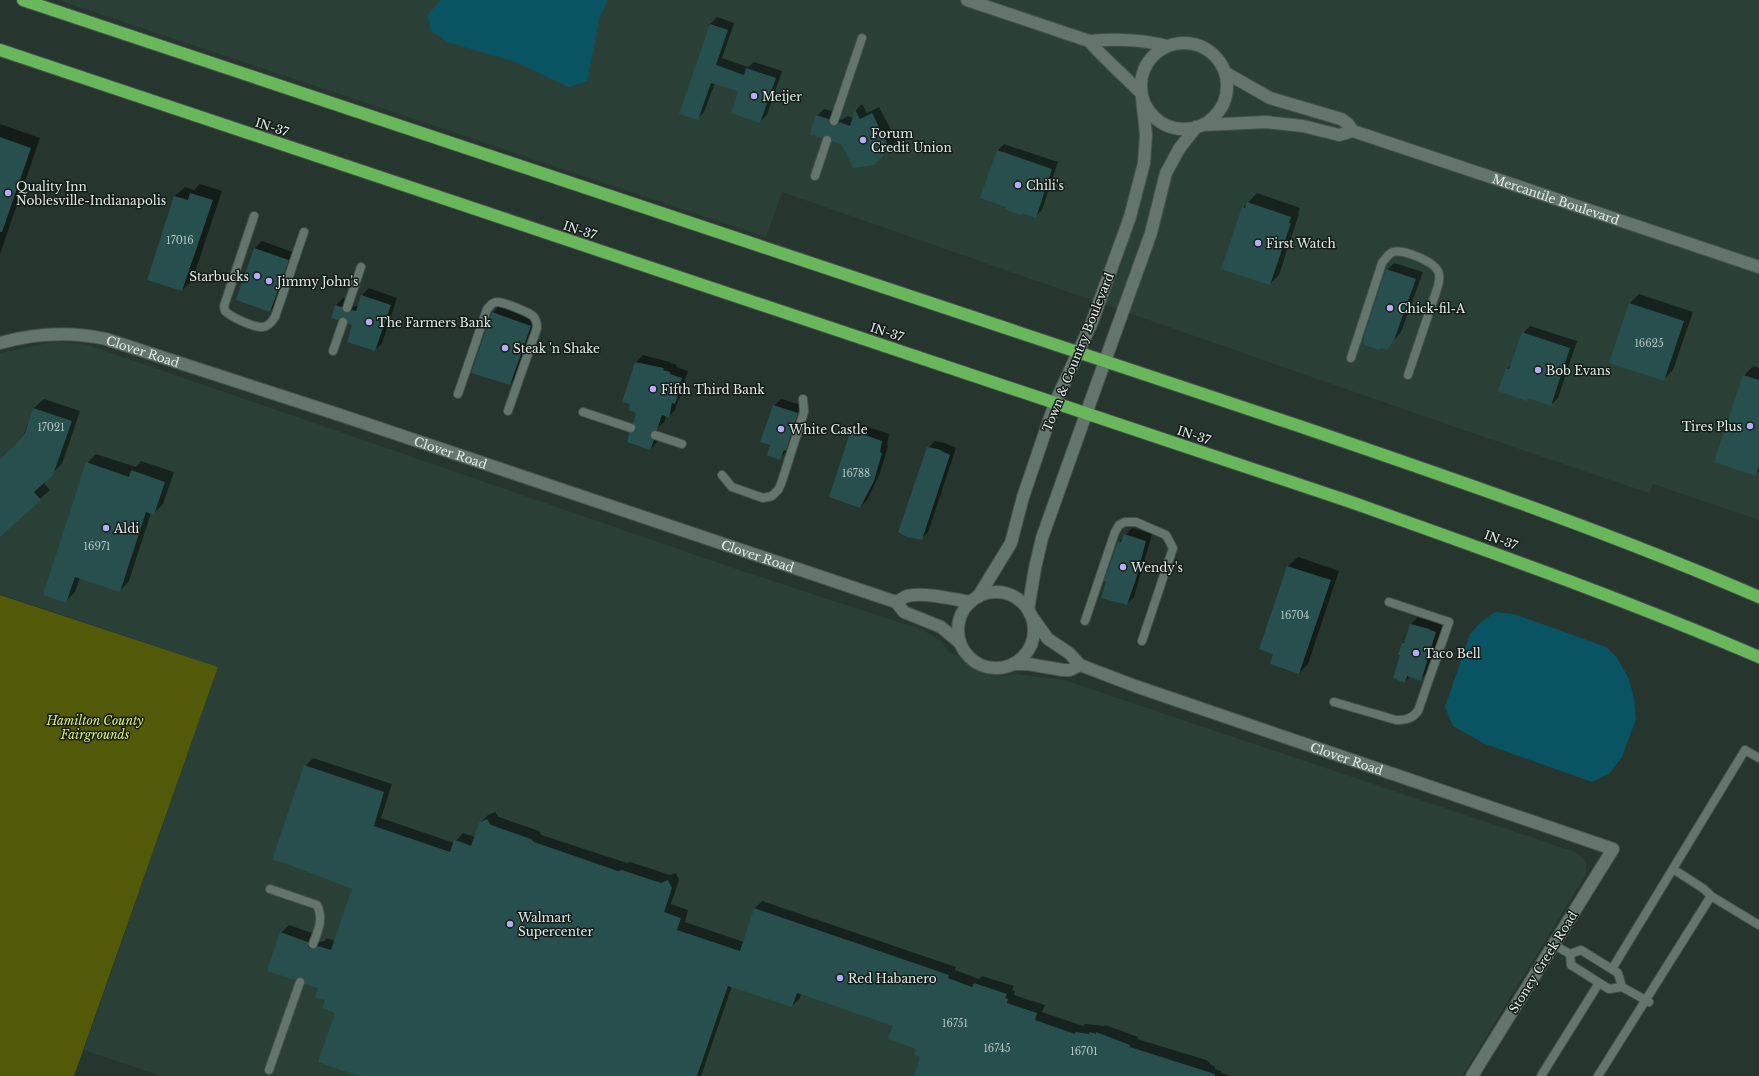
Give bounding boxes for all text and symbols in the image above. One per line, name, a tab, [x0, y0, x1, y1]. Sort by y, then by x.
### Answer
place label: Meijer	[762, 89, 802, 104]
marker: Meijer	[749, 91, 759, 101]
street label: IN-37	[253, 115, 292, 140]
place label: Forum Credit Union	[871, 126, 952, 155]
marker: Forum Credit Union	[858, 135, 868, 145]
street label: Mercantile Boulevard	[1491, 171, 1621, 227]
place label: Chili's	[1026, 178, 1064, 193]
place label: Quality Inn Noblesville-Indianapolis	[16, 179, 166, 208]
marker: Chili's	[1013, 180, 1023, 190]
marker: Quality Inn Noblesville-Indianapolis	[3, 188, 13, 198]
street label: IN-37	[561, 218, 600, 243]
house number: 17016	[166, 234, 194, 247]
place label: First Watch	[1266, 236, 1336, 251]
marker: First Watch	[1253, 238, 1263, 248]
place label: Starbucks	[189, 269, 249, 284]
street label: Town & Country Boulevard	[1039, 270, 1117, 434]
marker: Starbucks	[252, 271, 262, 281]
place label: Jimmy John's	[275, 274, 358, 289]
marker: Jimmy John's	[264, 276, 274, 286]
place label: Chick-fil-A	[1398, 301, 1466, 316]
marker: Chick-fil-A	[1385, 303, 1395, 313]
place label: The Farmers Bank	[377, 315, 492, 330]
marker: The Farmers Bank	[364, 317, 374, 327]
street label: IN-37	[868, 320, 907, 345]
street label: Clover Road	[104, 332, 181, 370]
house number: 16625	[1634, 337, 1664, 350]
place label: Steak 'n Shake	[513, 341, 600, 356]
marker: Steak 'n Shake	[500, 343, 510, 353]
place label: Bob Evans	[1546, 363, 1610, 378]
marker: Bob Evans	[1533, 365, 1543, 375]
place label: Fifth Third Bank	[661, 382, 765, 397]
marker: Fifth Third Bank	[648, 384, 658, 394]
place label: Tires Plus	[1682, 419, 1742, 434]
house number: 17021	[37, 421, 65, 434]
marker: Tires Plus	[1745, 421, 1755, 431]
place label: White Castle	[788, 422, 868, 437]
street label: IN-37	[1175, 423, 1214, 448]
marker: White Castle	[776, 424, 786, 434]
street label: Clover Road	[412, 433, 489, 471]
house number: 16788	[842, 467, 870, 480]
place label: Aldi	[113, 521, 139, 536]
marker: Aldi	[101, 523, 111, 533]
street label: IN-37	[1482, 527, 1521, 553]
street label: Clover Road	[719, 536, 796, 575]
house number: 16971	[84, 540, 110, 553]
place label: Wendy's	[1130, 560, 1183, 575]
marker: Wendy's	[1118, 562, 1128, 572]
house number: 16704	[1281, 609, 1310, 622]
place label: Taco Bell	[1424, 646, 1481, 661]
marker: Taco Bell	[1411, 648, 1421, 658]
park label: Hamilton County Fairgrounds	[45, 713, 144, 742]
street label: Clover Road	[1308, 739, 1385, 778]
street label: Stoney Creek Road	[1506, 908, 1580, 1016]
place label: Walmart Supercenter	[517, 910, 593, 939]
marker: Walmart Supercenter	[505, 919, 515, 929]
place label: Red Habanero	[848, 971, 937, 986]
marker: Red Habanero	[835, 973, 845, 983]
house number: 16751	[942, 1017, 968, 1030]
house number: 16745	[983, 1042, 1011, 1055]
house number: 16701	[1070, 1045, 1098, 1058]

